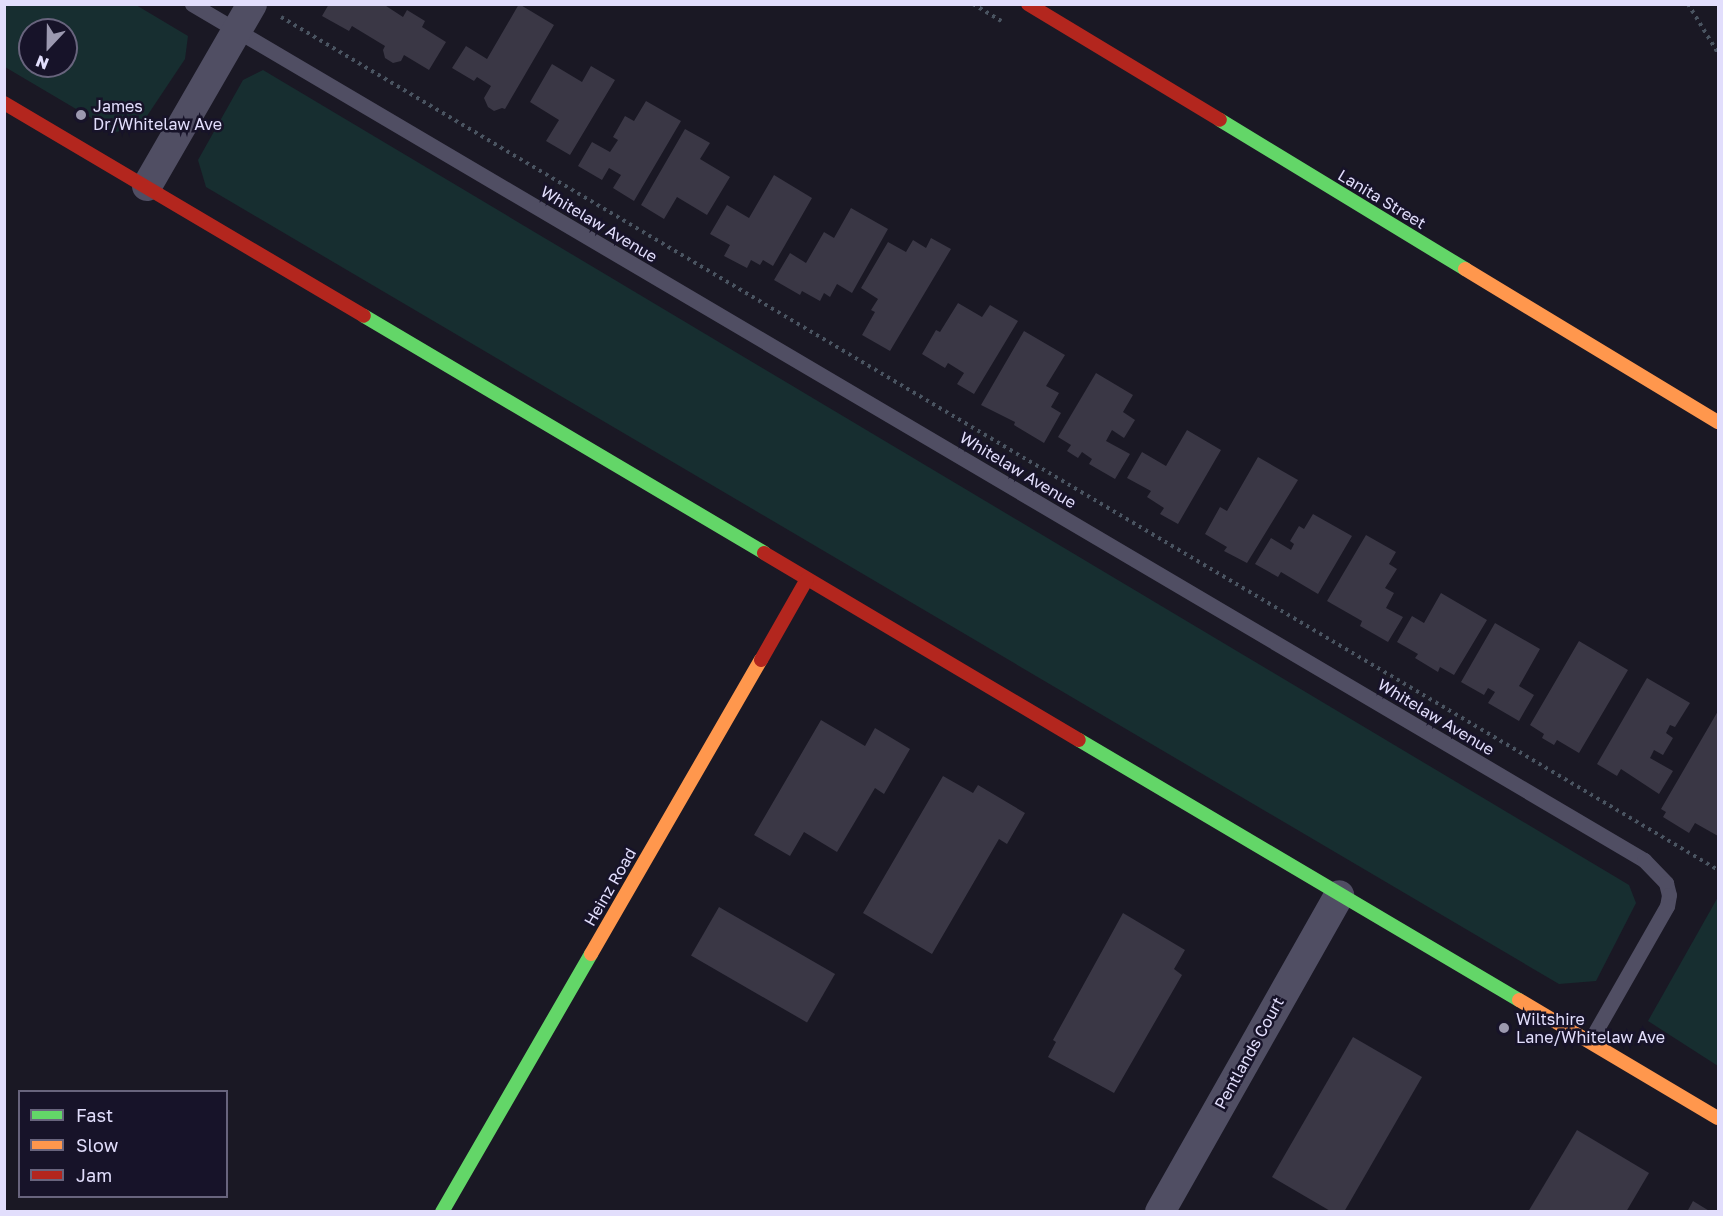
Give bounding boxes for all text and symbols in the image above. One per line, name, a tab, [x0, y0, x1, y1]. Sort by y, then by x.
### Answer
north arrow	[18, 18, 78, 78]
text: N	[33, 51, 51, 74]
place label: James Dr/Whitelaw Ave	[93, 96, 222, 134]
marker: James Dr/Whitelaw Ave	[74, 108, 88, 122]
street label: Lanita Street	[1335, 165, 1429, 233]
street label: Whitelaw Avenue	[537, 182, 661, 266]
street label: Whitelaw Avenue	[956, 428, 1080, 512]
street label: Whitelaw Avenue	[1374, 675, 1498, 759]
street label: Heinz Road	[580, 845, 640, 929]
street label: Pentlands Court	[1210, 994, 1288, 1112]
place label: Wiltshire Lane/Whitelaw Ave	[1516, 1009, 1665, 1047]
marker: Wiltshire Lane/Whitelaw Ave	[1497, 1021, 1511, 1035]
legend	[18, 1090, 228, 1198]
text: Fast	[76, 1104, 113, 1126]
text: Slow	[76, 1134, 118, 1156]
text: Jam	[76, 1164, 112, 1186]

